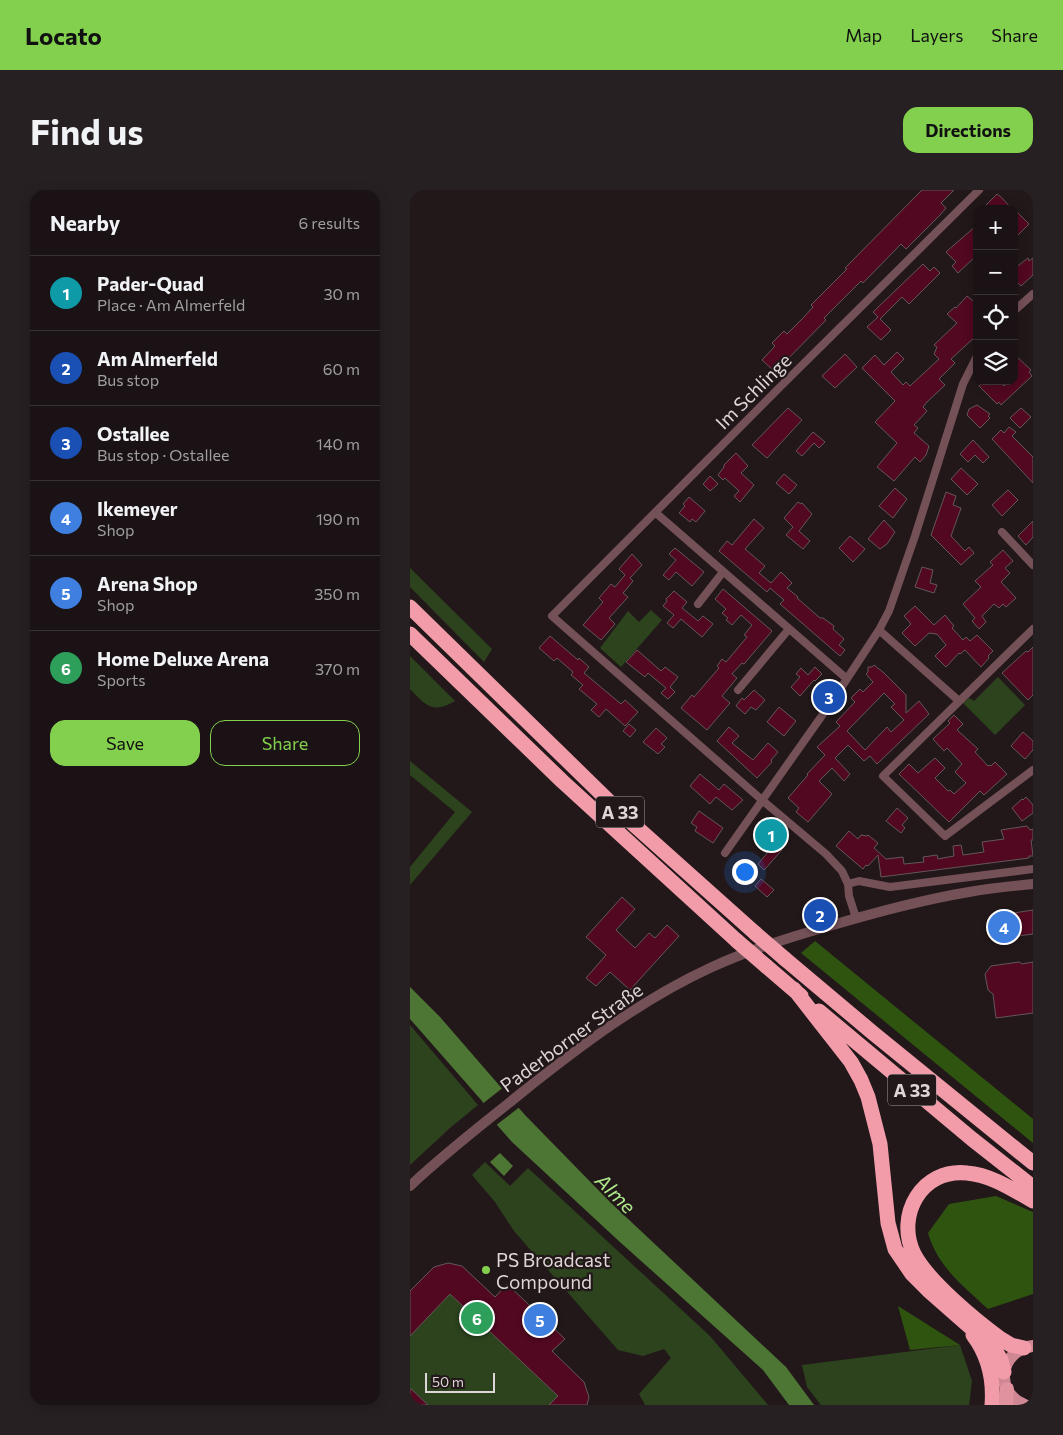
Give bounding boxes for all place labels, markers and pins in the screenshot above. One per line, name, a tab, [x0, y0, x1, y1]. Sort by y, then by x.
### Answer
pin: 3	[813, 678, 845, 716]
pin: 1	[755, 816, 787, 854]
pin: 2	[804, 896, 836, 934]
pin: 4	[988, 908, 1020, 946]
place label: PS Broadcast Compound	[496, 1248, 610, 1293]
marker: PS Broadcast Compound	[480, 1264, 492, 1276]
pin: 6	[461, 1299, 493, 1337]
pin: 5	[524, 1301, 556, 1339]

